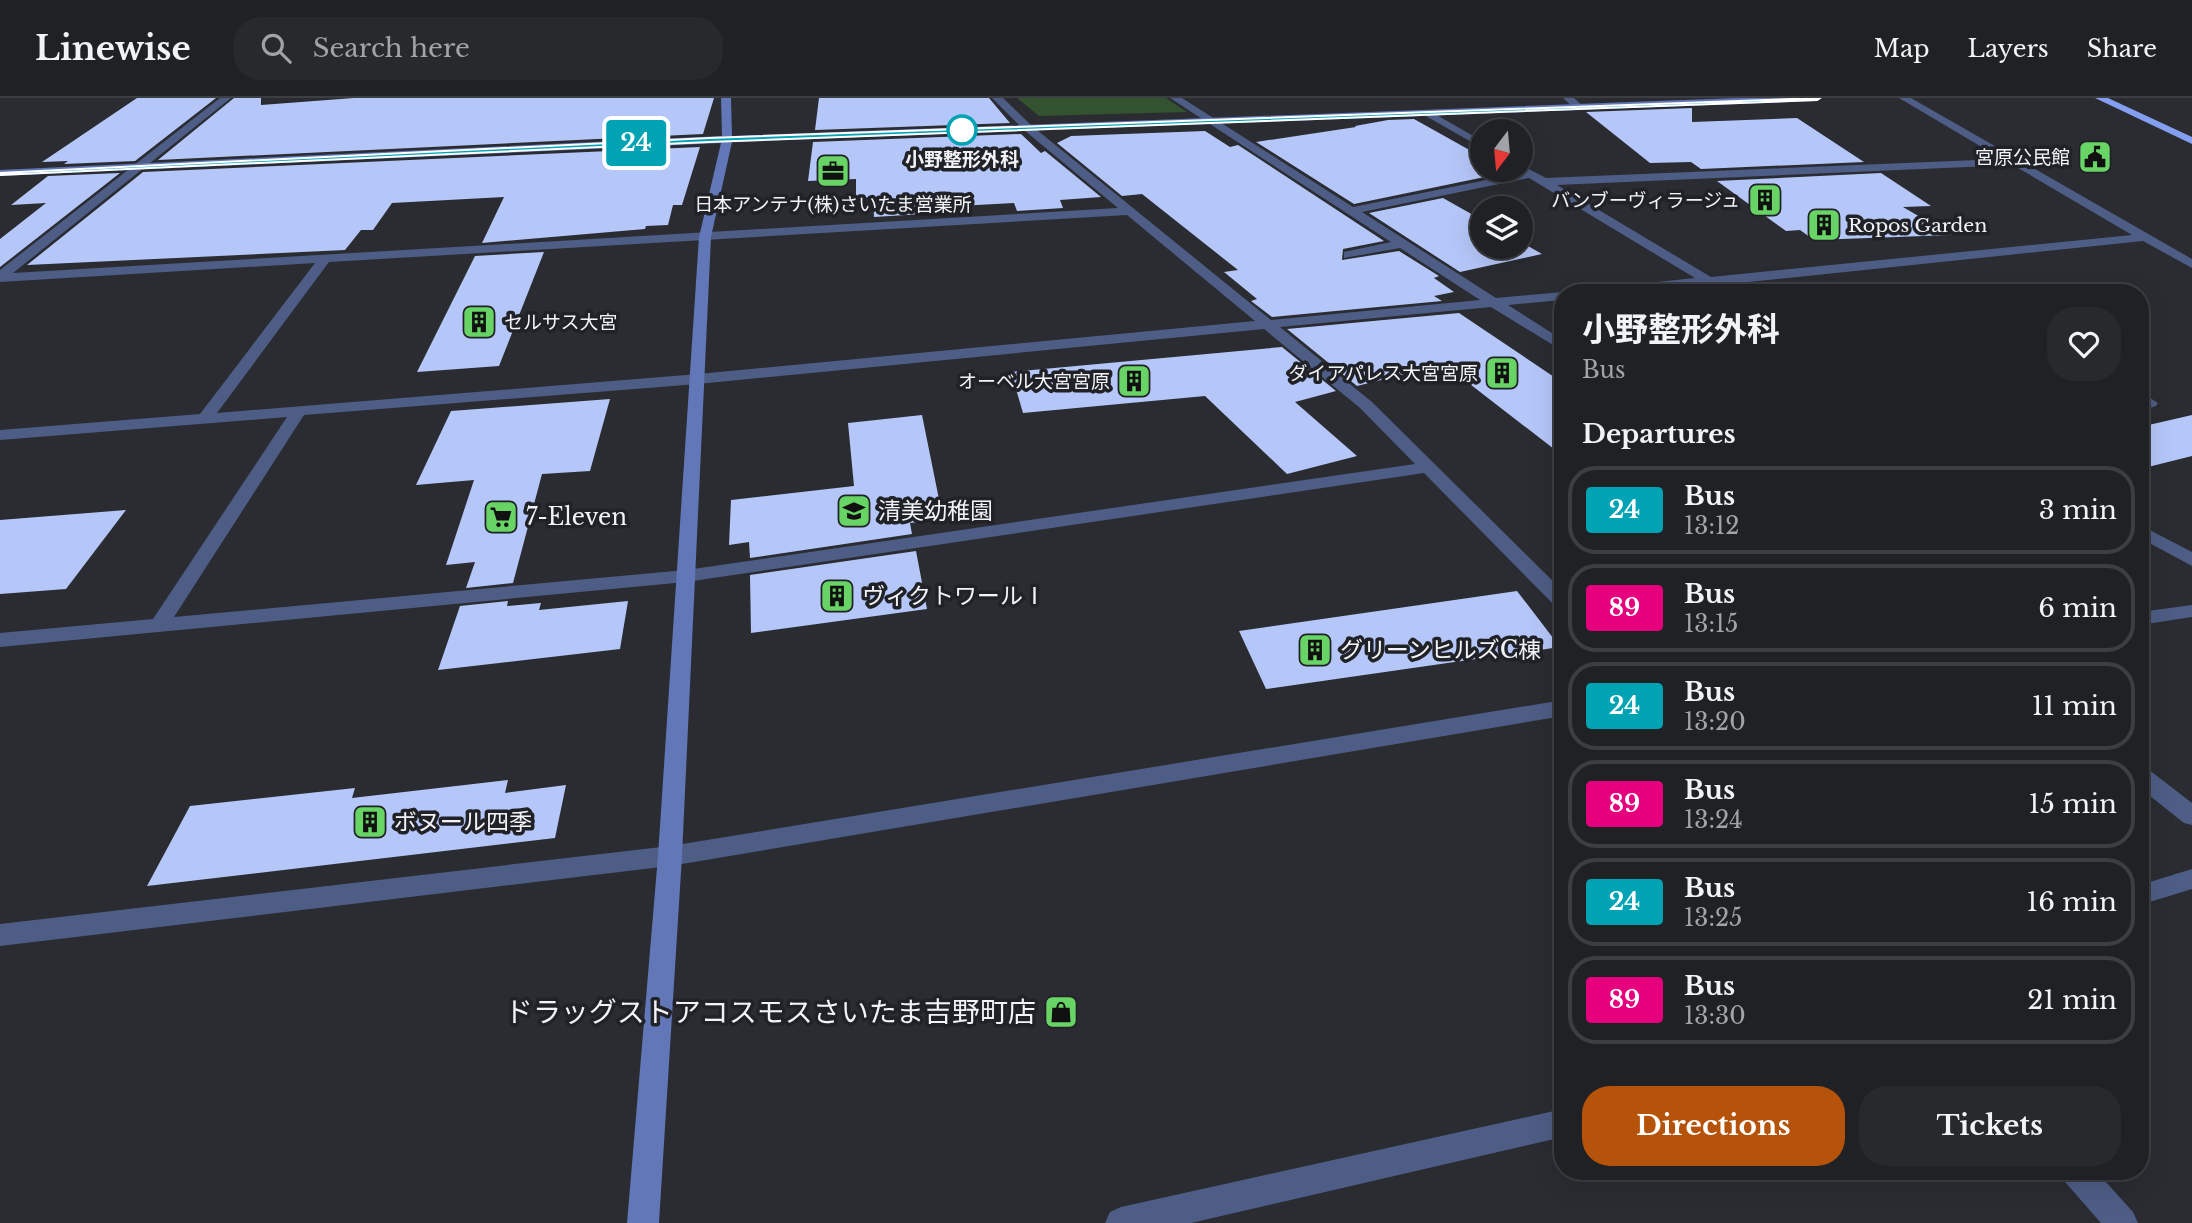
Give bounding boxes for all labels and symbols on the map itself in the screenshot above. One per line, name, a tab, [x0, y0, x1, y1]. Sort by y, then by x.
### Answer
marker: 小野整形外科	[947, 115, 977, 145]
north arrow	[1470, 119, 1533, 182]
line badge: 24	[604, 120, 668, 166]
public building icon: 宮原公民館	[2076, 138, 2114, 176]
place label: 宮原公民館	[1975, 146, 2070, 169]
place label: 小野整形外科	[905, 148, 1019, 171]
office icon: 日本アンテナ(株)さいたま営業所	[814, 152, 852, 190]
building icon: バンブーヴィラージュ	[1746, 181, 1784, 219]
place label: バンブーヴィラージュ	[1551, 189, 1740, 212]
place label: 日本アンテナ(株)さいたま営業所	[694, 193, 972, 216]
building icon: Ropos Garden	[1805, 206, 1843, 244]
place label: Ropos Garden	[1848, 214, 1987, 237]
building icon: セルサス大宮	[460, 303, 498, 341]
place label: セルサス大宮	[504, 311, 618, 334]
building icon: ダイアパレス大宮宮原	[1483, 354, 1521, 392]
building icon: オーベル大宮宮原	[1115, 362, 1153, 400]
place label: ダイアパレス大宮宮原	[1288, 362, 1478, 385]
place label: オーベル大宮宮原	[958, 370, 1110, 393]
school or university icon: 清美幼稚園	[835, 492, 873, 530]
place label: 清美幼稚園	[878, 497, 993, 525]
supermarket icon: 7-Eleven	[482, 498, 520, 536]
place label: 7-Eleven	[526, 503, 627, 531]
building icon: ヴィクトワールⅠ	[818, 577, 856, 615]
place label: ヴィクトワールⅠ	[862, 582, 1046, 610]
building icon: グリーンヒルズC棟	[1296, 631, 1334, 669]
place label: グリーンヒルズC棟	[1340, 636, 1541, 664]
building icon: ボヌール四季	[351, 803, 389, 841]
place label: ボヌール四季	[394, 808, 532, 836]
shop icon: ドラッグストアコスモスさいたま吉野町店	[1042, 993, 1080, 1031]
place label: ドラッグストアコスモスさいたま吉野町店	[505, 995, 1036, 1030]

